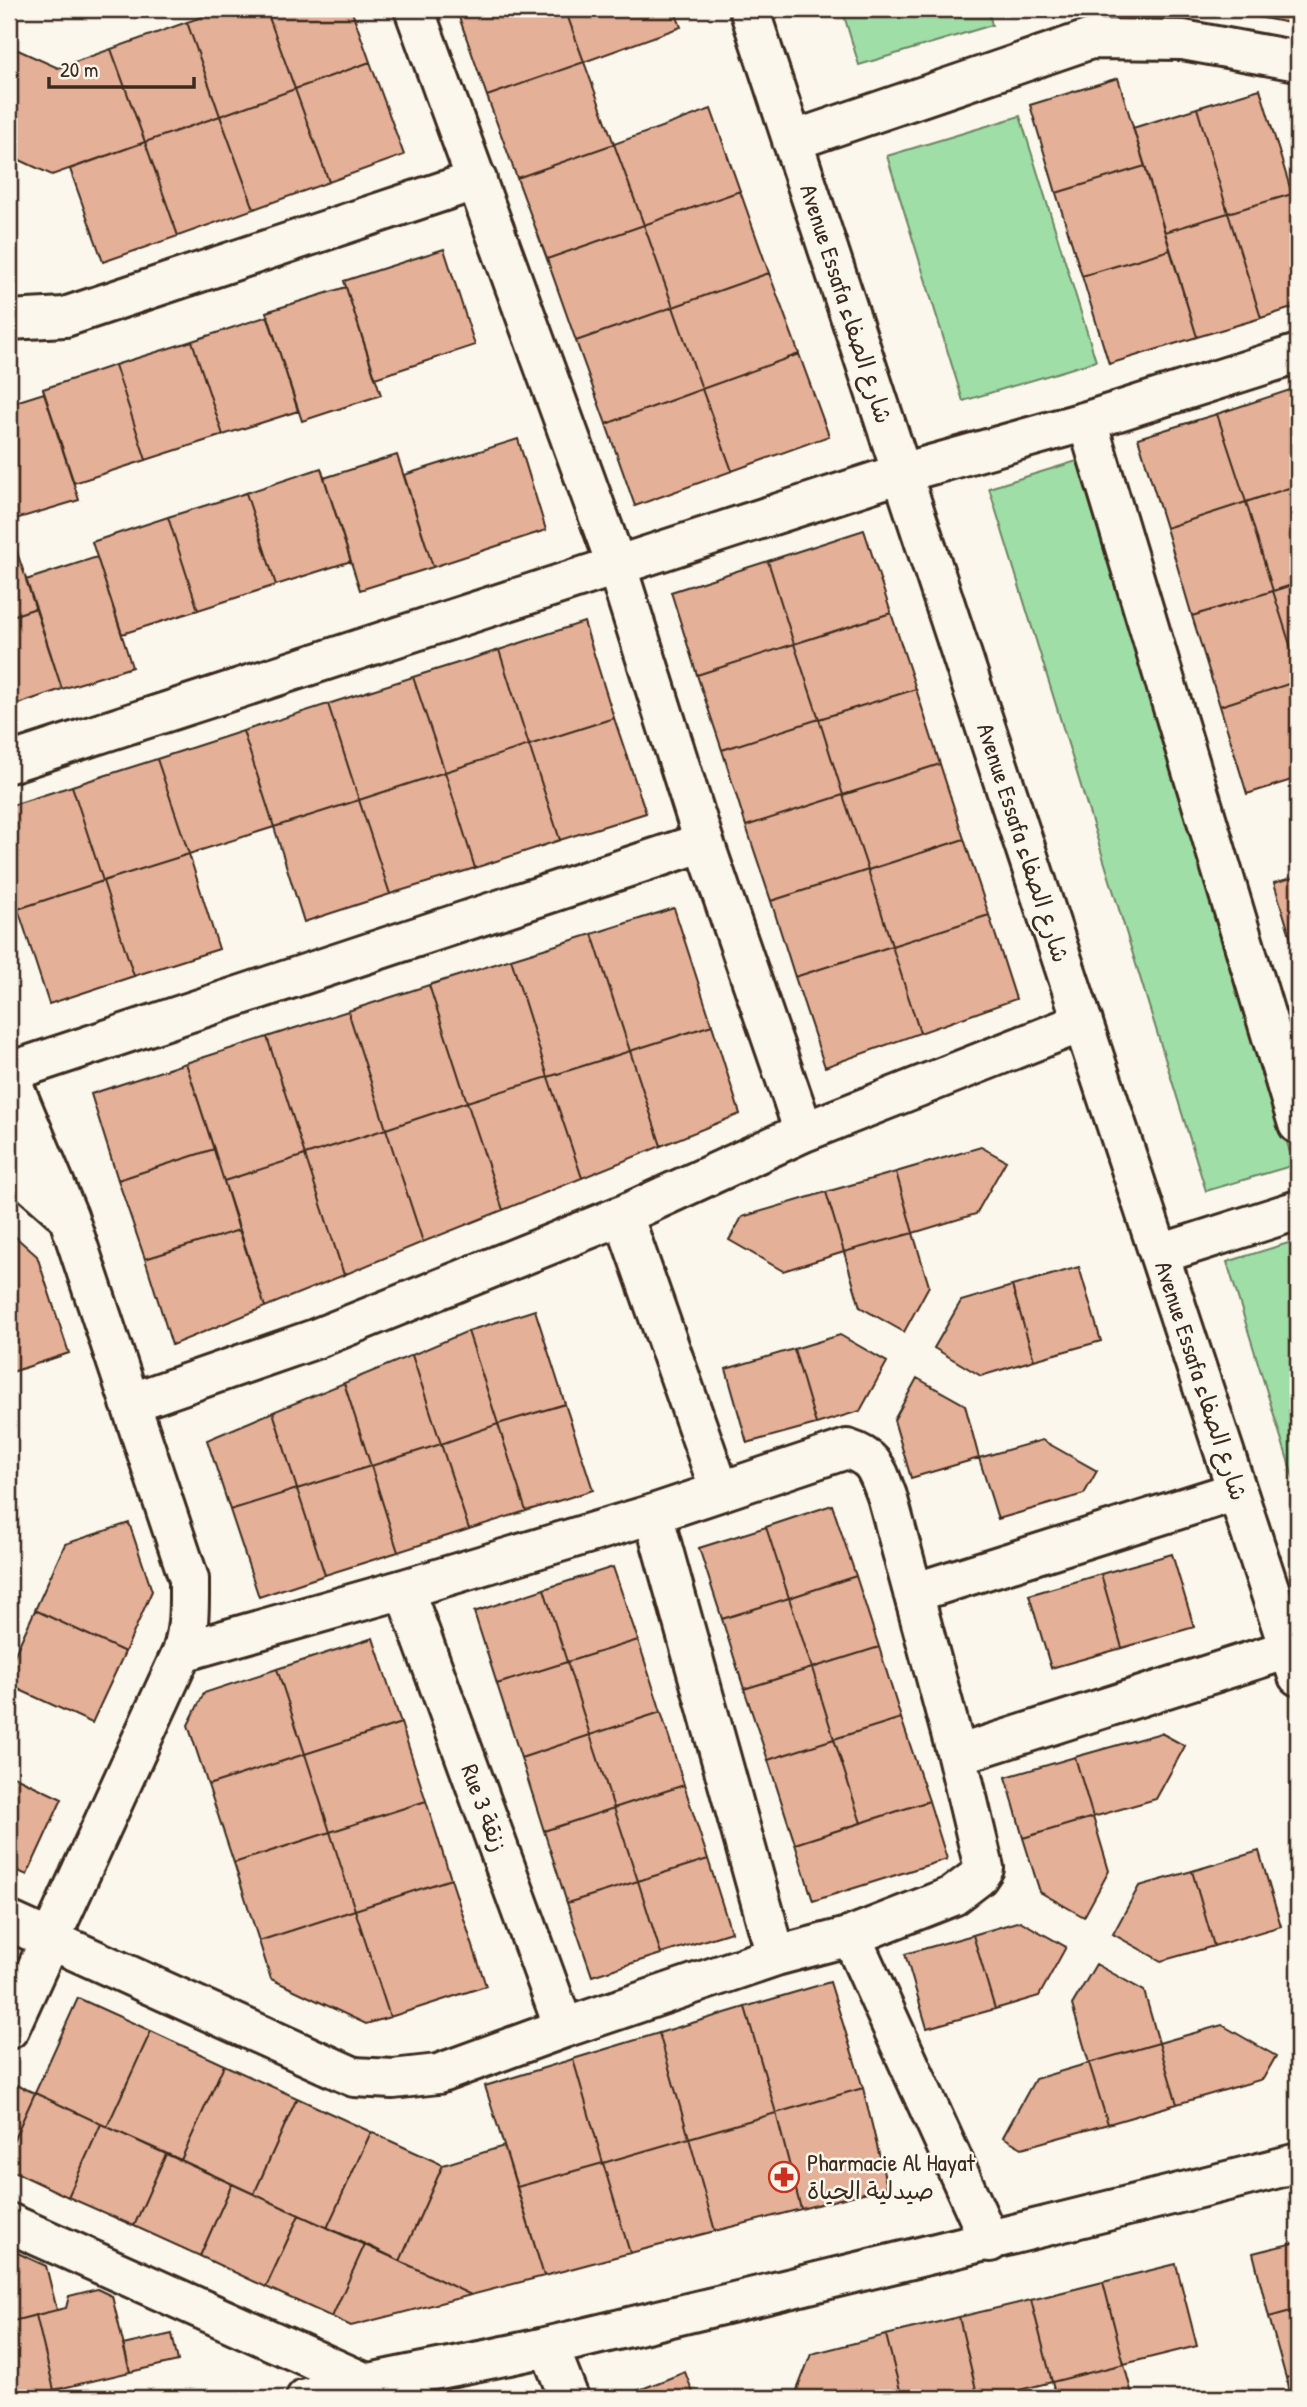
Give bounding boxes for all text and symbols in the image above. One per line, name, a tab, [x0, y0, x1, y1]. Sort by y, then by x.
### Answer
scale bar	[49, 46, 194, 90]
text: 20 m	[60, 55, 98, 84]
street label: Avenue Essafa شارع الصفاء	[791, 180, 901, 428]
street label: Avenue Essafa شارع الصفاء	[968, 719, 1078, 967]
street label: Avenue Essafa شارع الصفاء	[1146, 1257, 1256, 1505]
street label: Rue 3 زنقة	[454, 1759, 516, 1856]
place label: Pharmacie Al Hayat صيدلية الحياة	[807, 2146, 976, 2206]
pharmacy icon: Pharmacie Al Hayat صيدلية الحياة	[767, 2160, 801, 2194]

